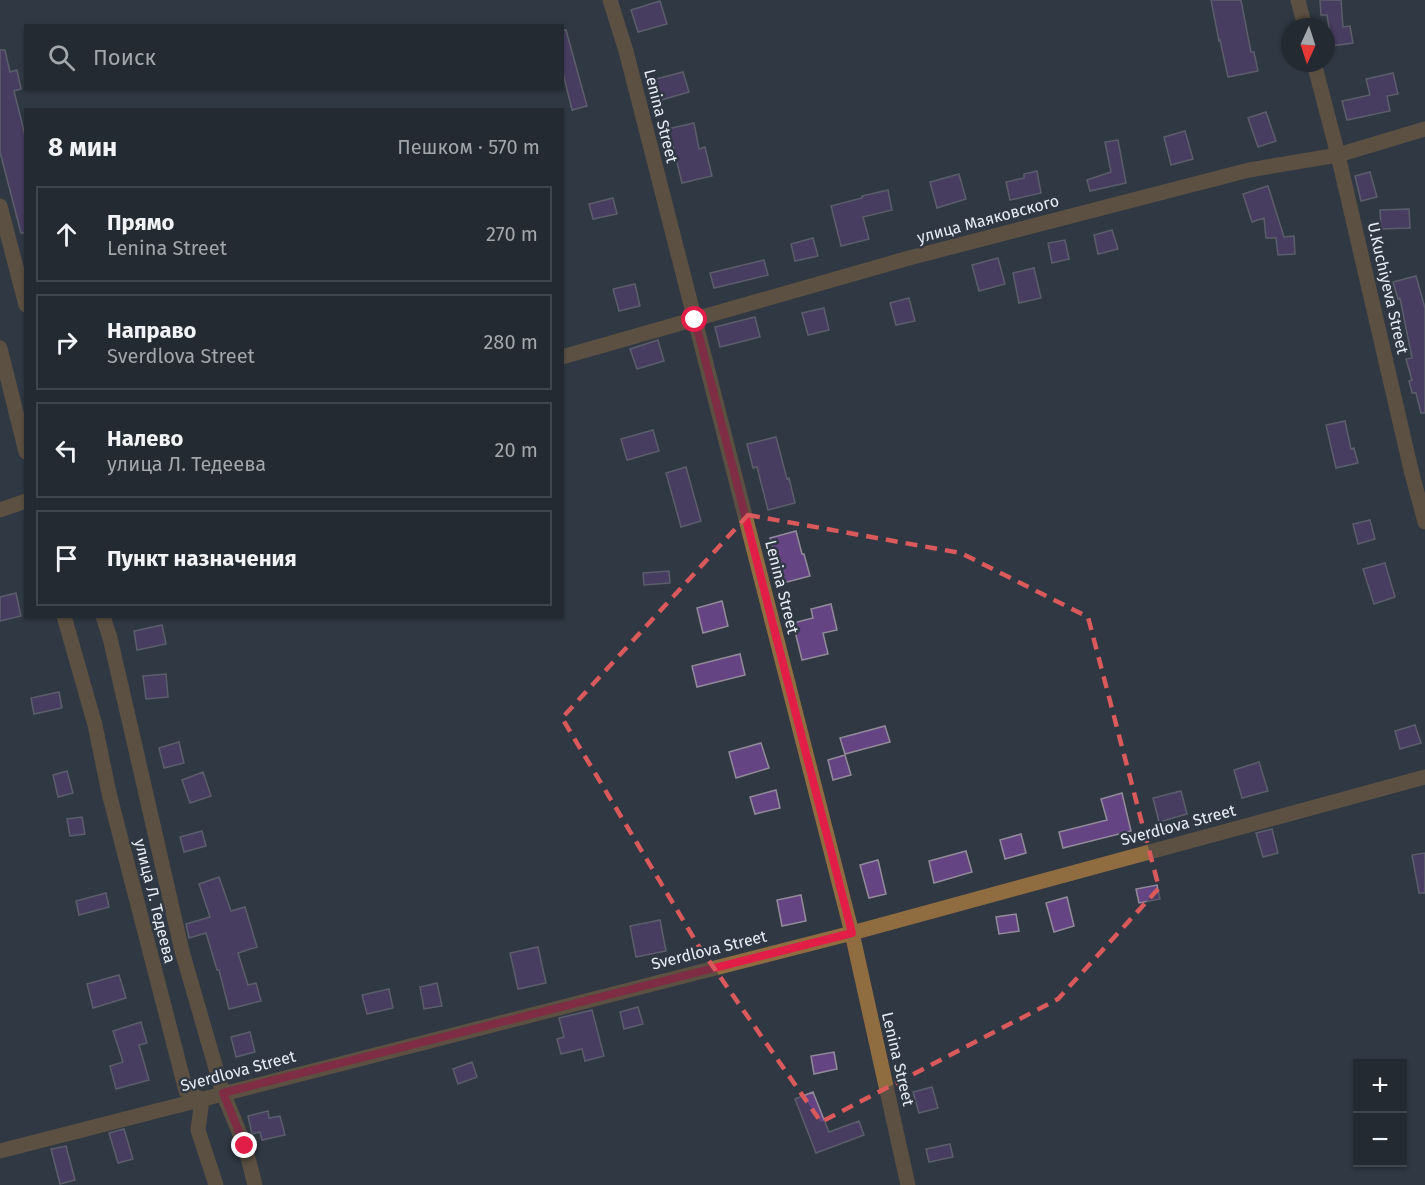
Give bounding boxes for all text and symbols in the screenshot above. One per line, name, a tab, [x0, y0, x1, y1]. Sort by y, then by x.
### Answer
north arrow	[1281, 18, 1335, 72]
search box	[24, 24, 564, 90]
icon: search	[45, 41, 78, 74]
text: Поиск	[93, 44, 156, 71]
street label: Lenina Street	[640, 67, 682, 165]
text: 8 мин	[48, 132, 117, 163]
text: Пешком · 570 m	[397, 135, 540, 159]
street label: улица Маяковского	[915, 191, 1061, 247]
text: Прямо	[107, 209, 174, 236]
icon: ahead	[50, 218, 83, 251]
street label: U.Kuchiyeva Street	[1364, 220, 1412, 356]
text: 270 m	[486, 222, 538, 246]
text: Lenina Street	[107, 236, 227, 260]
route start	[681, 306, 707, 332]
text: Направо	[107, 317, 196, 344]
icon: right	[50, 326, 83, 359]
text: 280 m	[483, 330, 538, 354]
text: Sverdlova Street	[107, 344, 255, 368]
text: Налево	[107, 425, 183, 452]
icon: left	[50, 434, 83, 467]
text: 20 m	[495, 438, 538, 462]
text: улица Л. Тедеева	[107, 452, 266, 476]
street label: Lenina Street	[761, 538, 803, 636]
icon: arrive	[50, 542, 83, 575]
text: Пункт назначения	[107, 545, 297, 572]
street label: Sverdlova Street	[1118, 800, 1238, 849]
street label: улица Л. Тедеева	[130, 837, 180, 965]
street label: Sverdlova Street	[649, 926, 769, 974]
street label: Lenina Street	[878, 1010, 918, 1108]
street label: Sverdlova Street	[178, 1046, 298, 1095]
map controls	[1353, 1059, 1407, 1167]
button: +	[1353, 1059, 1407, 1113]
button: −	[1353, 1113, 1407, 1167]
route end	[231, 1132, 257, 1158]

